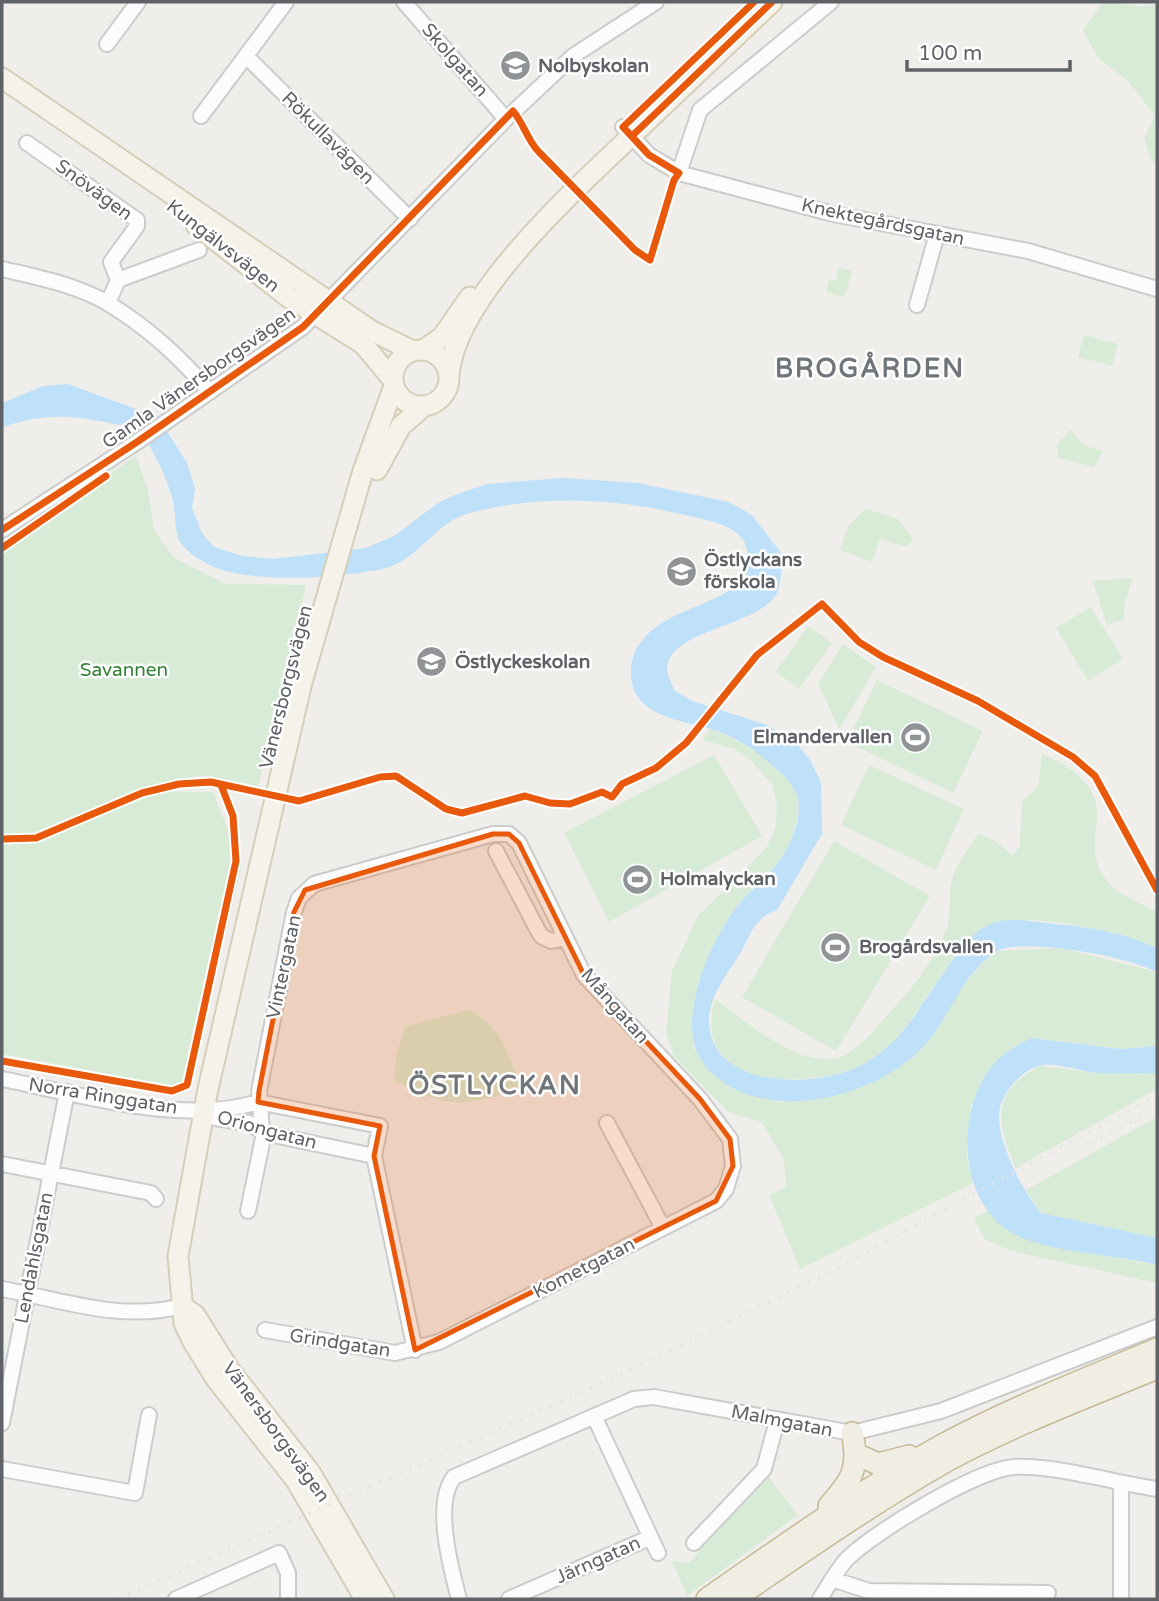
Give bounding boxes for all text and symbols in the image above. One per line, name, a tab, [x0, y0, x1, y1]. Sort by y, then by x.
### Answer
street label: Skolgatan	[417, 19, 493, 101]
scale bar	[907, 28, 1070, 72]
text: 100 m	[918, 41, 982, 66]
school or university icon: Nolbyskolan	[498, 49, 532, 83]
place label: Nolbyskolan	[538, 55, 649, 78]
street label: Rökullavägen	[277, 87, 379, 189]
street label: Snövägen	[51, 155, 137, 225]
street label: Knektegårdsgatan	[800, 194, 966, 250]
street label: Kungälvsvägen	[162, 195, 284, 297]
street label: Gamla Vänersborgsvägen	[98, 303, 300, 453]
district label: BROGÅRDEN	[775, 351, 965, 384]
place label: Östlyckans förskola	[704, 548, 802, 593]
school or university icon: Östlyckans förskola	[664, 554, 698, 588]
street label: Vänersborgsvägen	[255, 603, 317, 771]
school or university icon: Östlyckeskolan	[415, 645, 449, 679]
place label: Östlyckeskolan	[455, 650, 590, 674]
park label: Savannen	[80, 659, 168, 681]
sports icon: Elmandervallen	[898, 720, 932, 754]
place label: Elmandervallen	[753, 726, 892, 748]
sports icon: Holmalyckan	[620, 862, 654, 896]
place label: Holmalyckan	[660, 868, 776, 891]
street label: Vintergatan	[262, 913, 306, 1021]
sports icon: Brogårdsvallen	[819, 930, 853, 964]
place label: Brogårdsvallen	[859, 936, 994, 959]
street label: Mångatan	[576, 964, 654, 1048]
district label: ÖSTLYCKAN	[408, 1070, 582, 1101]
street label: Norra Ringgatan	[27, 1073, 179, 1119]
street label: Oriongatan	[215, 1106, 319, 1154]
street label: Lendahlsgatan	[10, 1190, 58, 1326]
street label: Kometgatan	[529, 1233, 639, 1303]
street label: Grindgatan	[288, 1324, 392, 1362]
street label: Vänersborgsvägen	[218, 1358, 334, 1506]
street label: Malmgatan	[729, 1400, 835, 1442]
street label: Järngatan	[552, 1532, 644, 1588]

